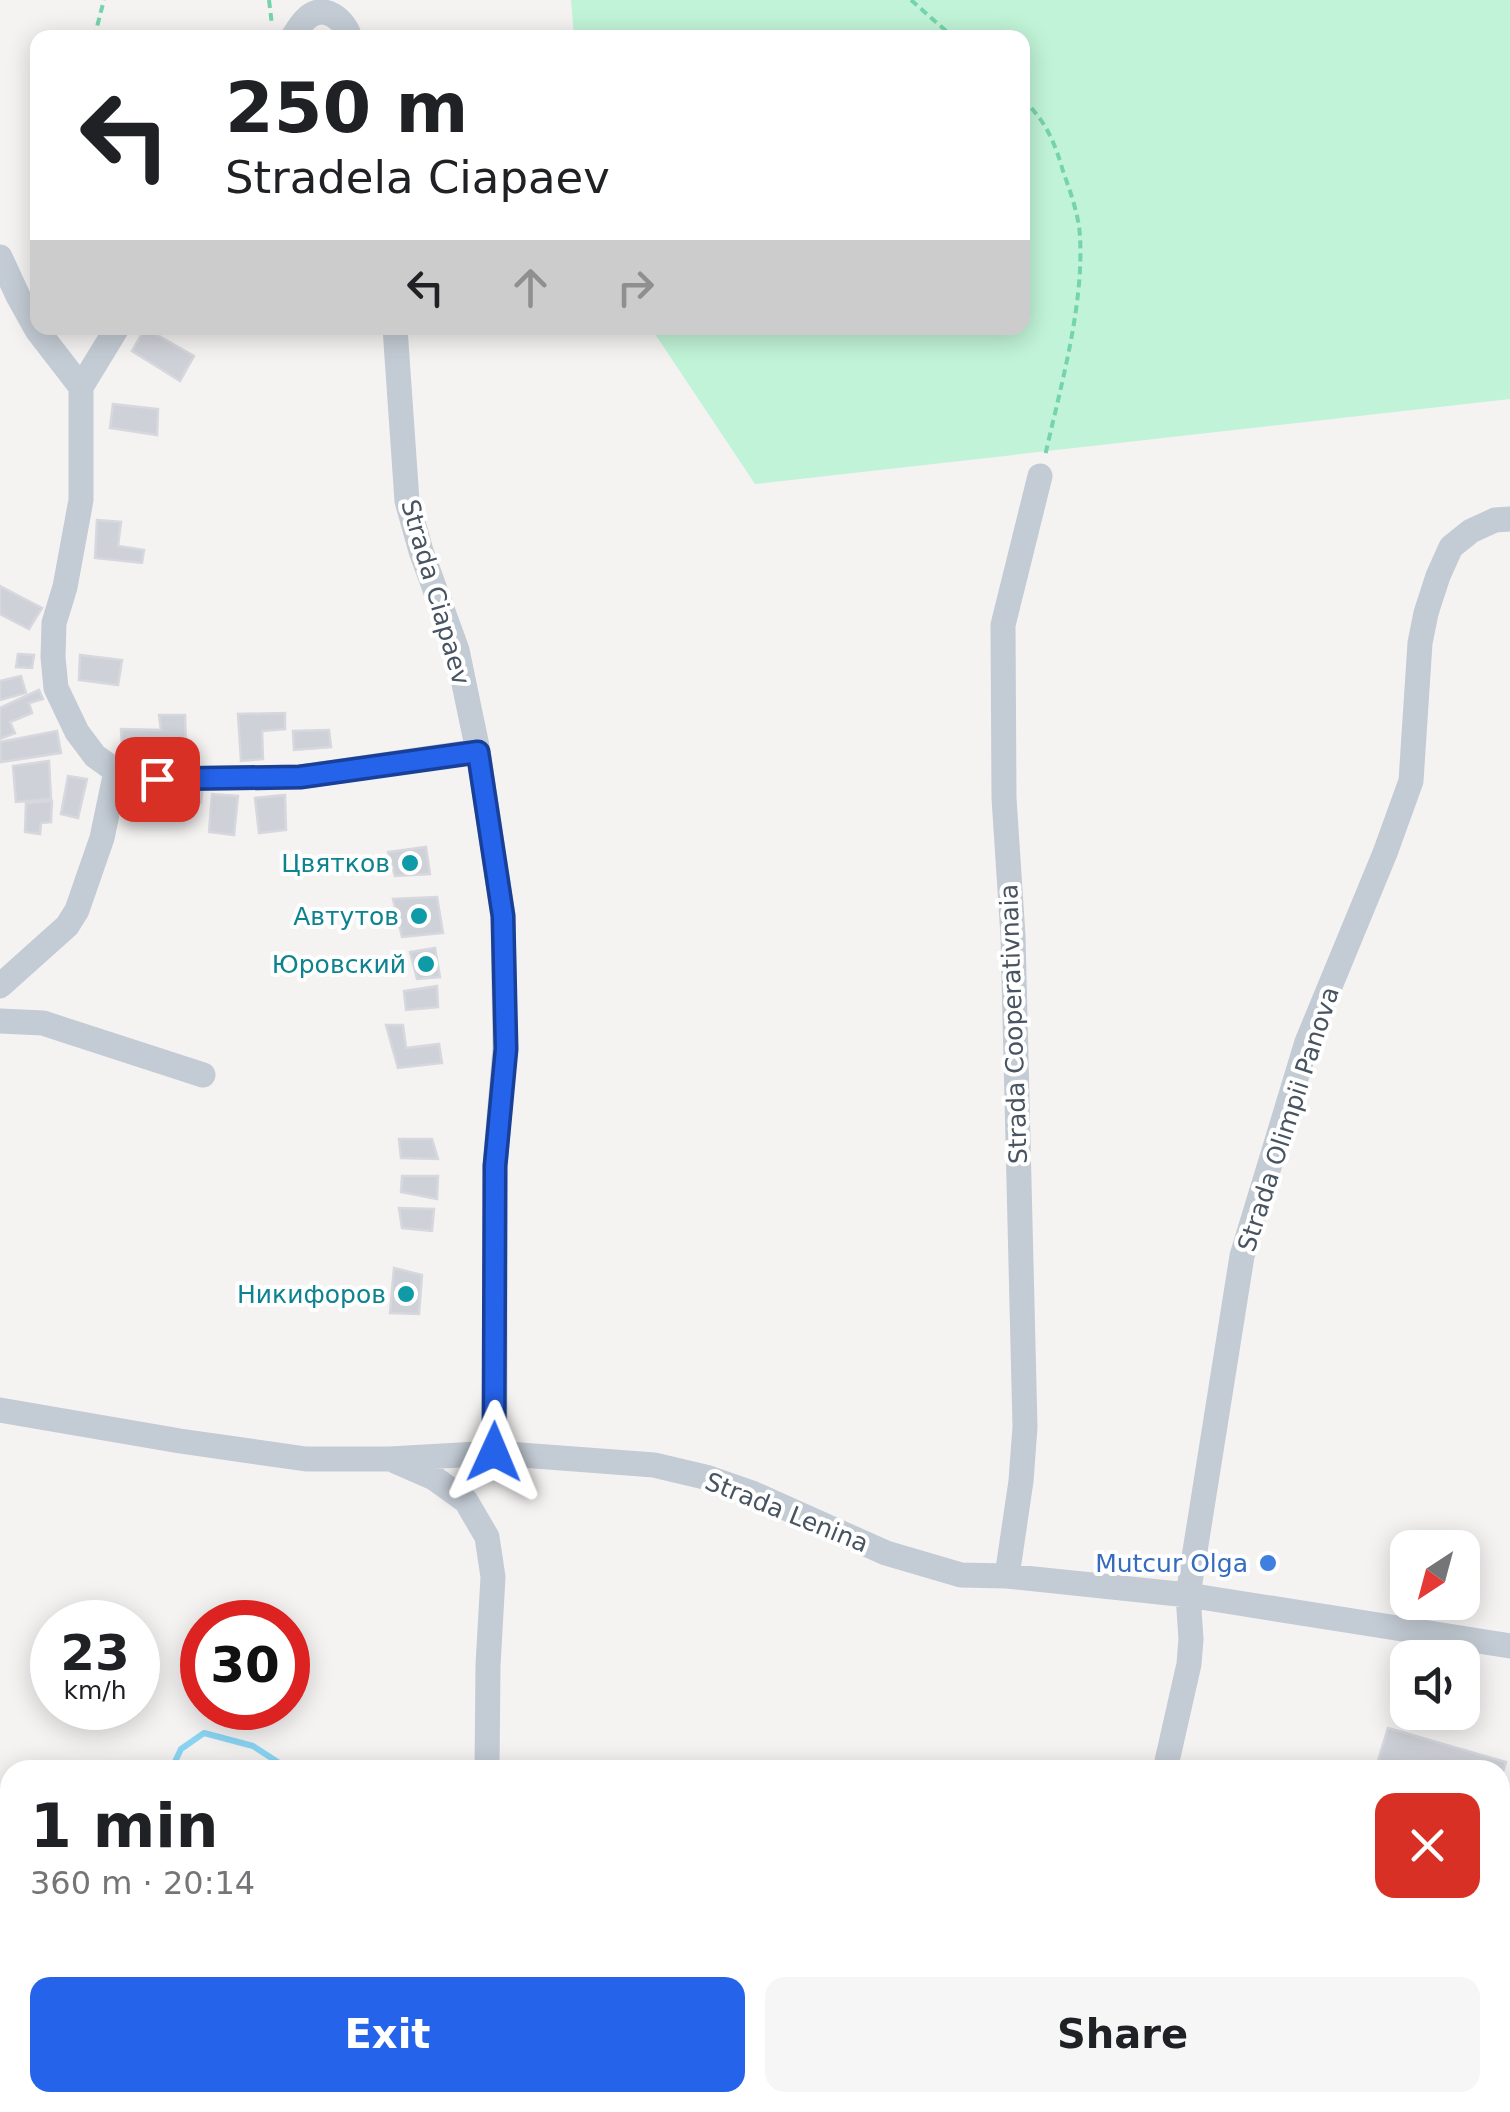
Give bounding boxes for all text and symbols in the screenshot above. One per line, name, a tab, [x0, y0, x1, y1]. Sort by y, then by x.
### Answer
text: 250 m	[225, 67, 468, 149]
icon: left	[60, 70, 190, 200]
text: Stradela Ciapaev	[225, 151, 610, 204]
icon: left	[398, 260, 453, 315]
icon: ahead	[503, 260, 558, 315]
icon: right	[608, 260, 663, 315]
street label: Strada Ciapaev	[395, 496, 476, 688]
pin	[115, 737, 200, 822]
icon: arrive	[130, 752, 185, 807]
place label: Цвятков	[281, 849, 390, 878]
marker: Цвятков	[399, 852, 421, 874]
street label: Strada Cooperativnaia	[994, 883, 1033, 1165]
place label: Автутов	[293, 902, 399, 931]
marker: Автутов	[408, 905, 430, 927]
place label: Юровский	[272, 950, 406, 979]
marker: Юровский	[415, 953, 437, 975]
street label: Strada Olimpii Panova	[1232, 983, 1345, 1255]
place label: Никифоров	[237, 1280, 386, 1309]
marker: Никифоров	[395, 1283, 417, 1305]
position arrow	[442, 1400, 546, 1504]
street label: Strada Lenina	[701, 1467, 873, 1558]
north arrow	[1390, 1530, 1480, 1620]
map controls	[1390, 1530, 1480, 1730]
place label: Mutcur Olga	[1095, 1549, 1248, 1578]
marker: Mutcur Olga	[1257, 1552, 1279, 1574]
speed limit sign: 30	[180, 1600, 310, 1730]
text: 23	[60, 1624, 130, 1682]
button: sound	[1390, 1640, 1480, 1730]
text: km/h	[63, 1676, 127, 1705]
text: 1 min	[30, 1791, 218, 1861]
button: close	[1375, 1793, 1480, 1898]
text: 360 m · 20:14	[30, 1864, 255, 1902]
button: Exit	[30, 1977, 745, 2092]
button: Share	[765, 1977, 1480, 2092]

